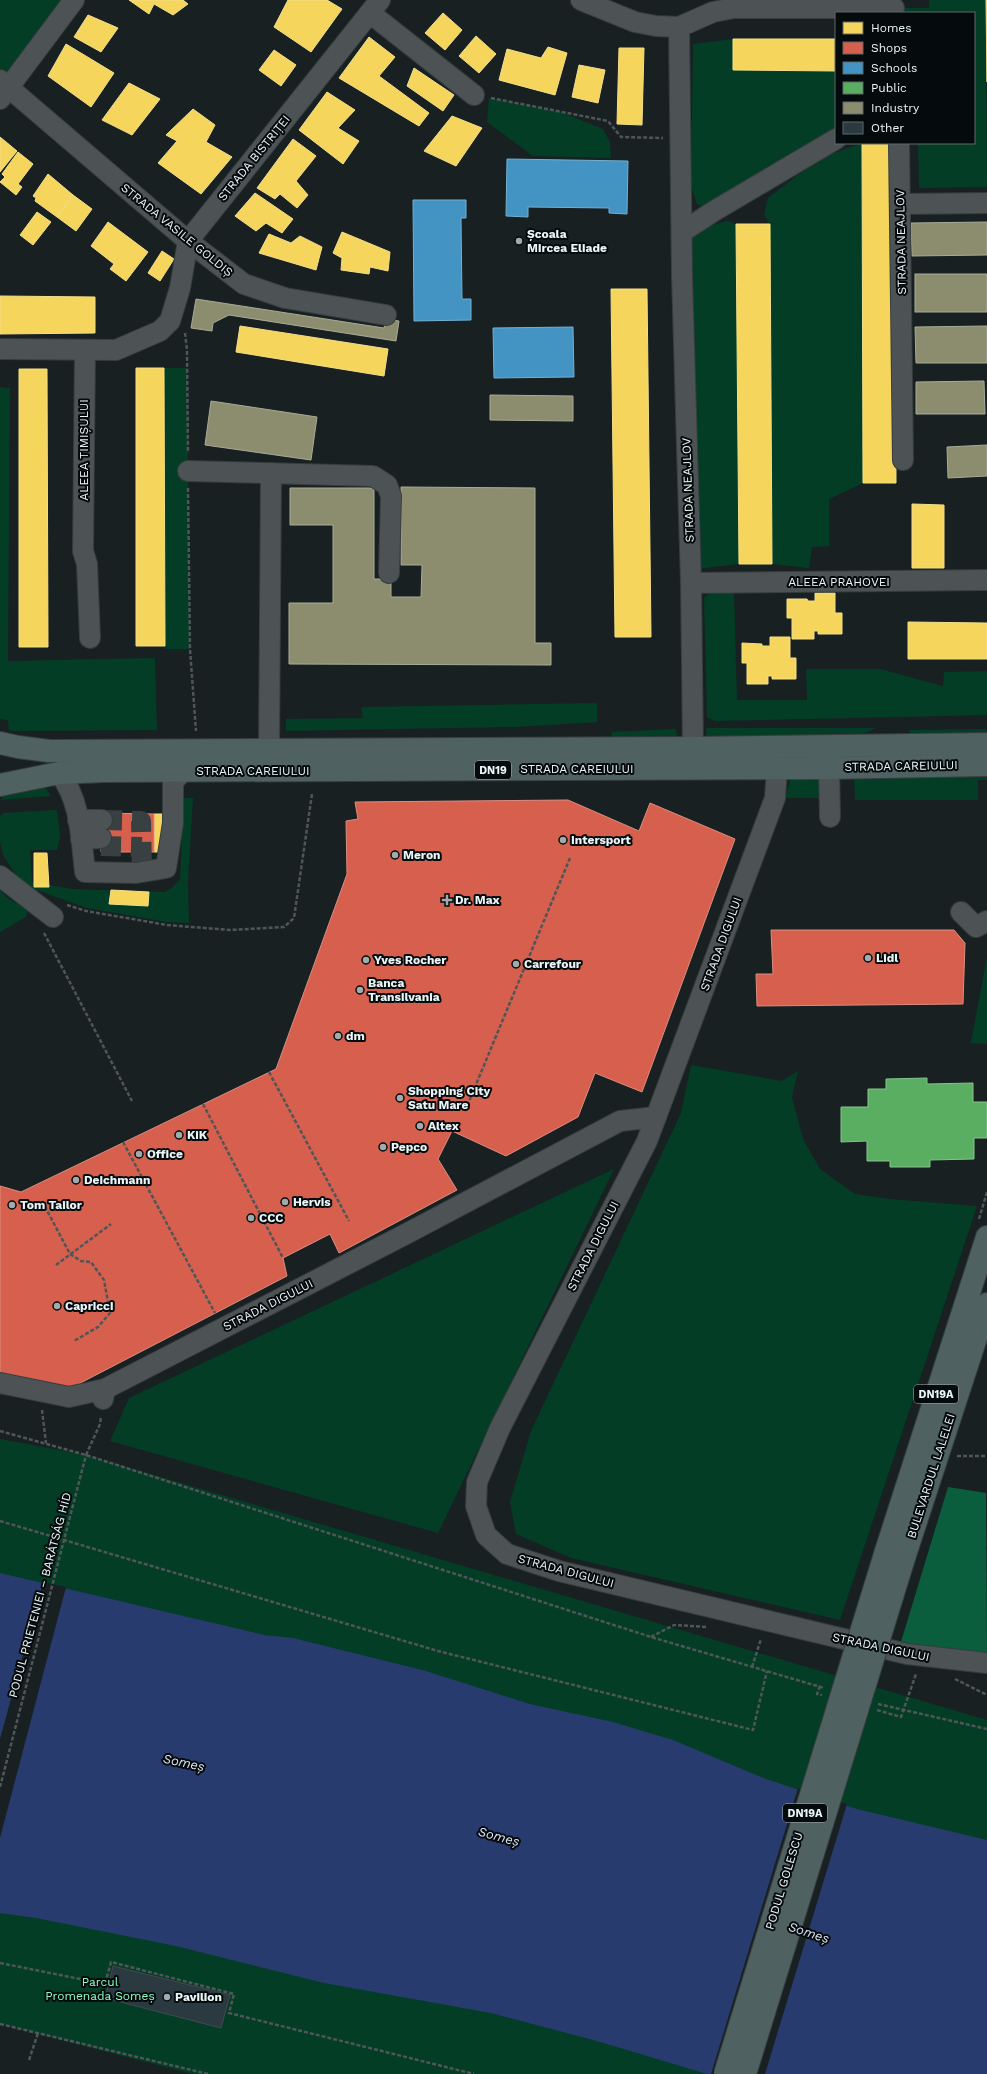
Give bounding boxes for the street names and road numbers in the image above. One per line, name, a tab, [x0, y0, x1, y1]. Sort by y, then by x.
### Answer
street label: STRADA BISTRIȚEI	[215, 112, 293, 204]
street label: STRADA VASILE GOLDIȘ	[118, 181, 236, 279]
street label: STRADA NEAJLOV	[893, 189, 909, 295]
street label: ALEEA TIMIȘULUI	[77, 399, 91, 501]
street label: STRADA NEAJLOV	[679, 437, 697, 543]
street label: ALEEA PRAHOVEI	[788, 575, 890, 589]
street label: STRADA CAREIULUI	[844, 758, 958, 774]
road number: DN19	[475, 761, 511, 779]
street label: STRADA CAREIULUI	[520, 762, 634, 776]
street label: STRADA CAREIULUI	[196, 764, 310, 778]
street label: STRADA DIGULUI	[698, 895, 744, 993]
street label: STRADA DIGULUI	[564, 1199, 622, 1293]
street label: STRADA DIGULUI	[221, 1276, 315, 1334]
road number: DN19A	[914, 1385, 958, 1403]
street label: BULEVARDUL LALELEI	[904, 1412, 958, 1540]
street label: PODUL PRIETENIEI – BARÁTSÁG HÍD	[6, 1491, 74, 1699]
street label: STRADA DIGULUI	[516, 1551, 616, 1591]
street label: STRADA DIGULUI	[831, 1630, 931, 1664]
road number: DN19A	[783, 1804, 827, 1822]
street label: PODUL GOLESCU	[762, 1831, 806, 1931]

